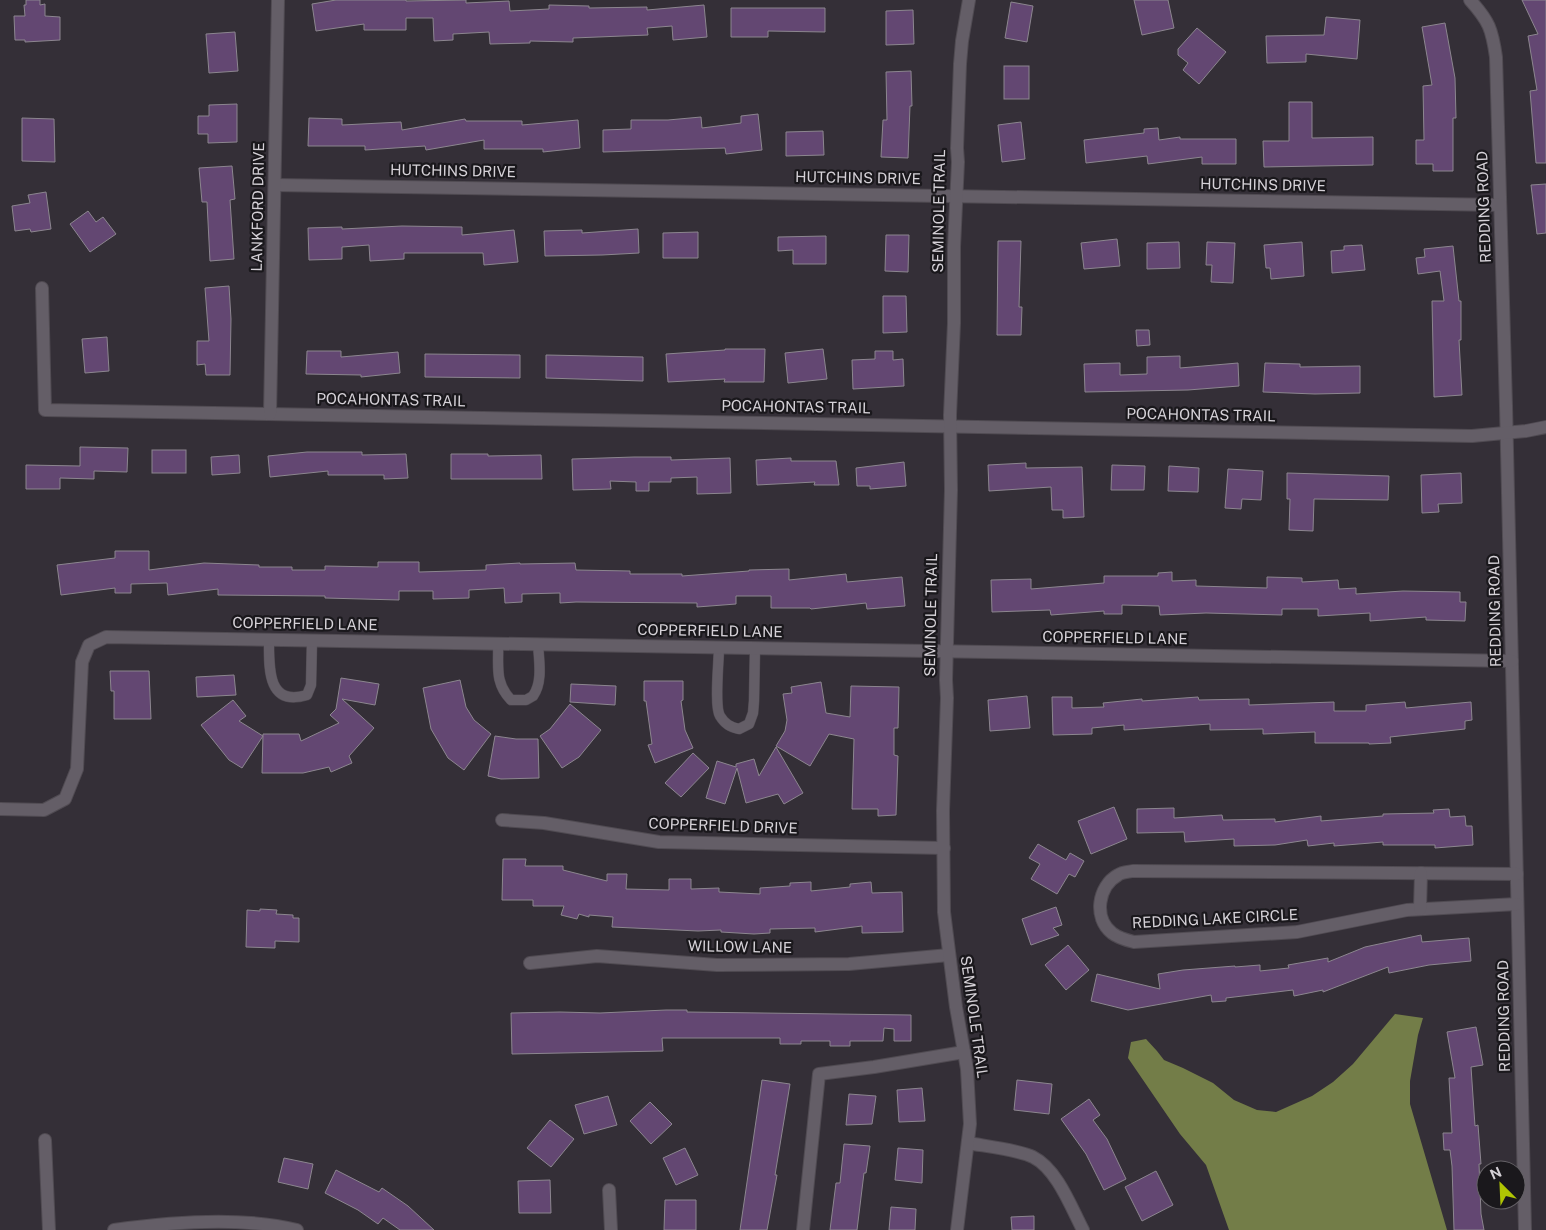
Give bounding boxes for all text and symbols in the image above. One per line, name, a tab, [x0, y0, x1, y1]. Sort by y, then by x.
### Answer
street label: LANKFORD DRIVE	[248, 142, 267, 272]
street label: SEMINOLE TRAIL	[929, 149, 948, 273]
street label: REDDING ROAD	[1473, 151, 1494, 263]
street label: HUTCHINS DRIVE	[390, 161, 516, 180]
street label: HUTCHINS DRIVE	[795, 168, 921, 187]
street label: HUTCHINS DRIVE	[1200, 175, 1326, 194]
street label: POCAHONTAS TRAIL	[316, 390, 466, 409]
street label: POCAHONTAS TRAIL	[721, 397, 871, 416]
street label: POCAHONTAS TRAIL	[1126, 405, 1276, 424]
street label: SEMINOLE TRAIL	[921, 553, 940, 677]
street label: REDDING ROAD	[1485, 555, 1504, 667]
street label: COPPERFIELD LANE	[232, 614, 378, 633]
street label: COPPERFIELD LANE	[637, 621, 783, 640]
street label: COPPERFIELD LANE	[1042, 628, 1188, 647]
street label: COPPERFIELD DRIVE	[648, 814, 798, 837]
street label: REDDING LAKE CIRCLE	[1132, 906, 1298, 931]
street label: WILLOW LANE	[688, 937, 792, 956]
street label: SEMINOLE TRAIL	[957, 955, 992, 1079]
street label: REDDING ROAD	[1494, 960, 1513, 1072]
north arrow	[1476, 1160, 1526, 1210]
text: N	[1487, 1164, 1504, 1183]

